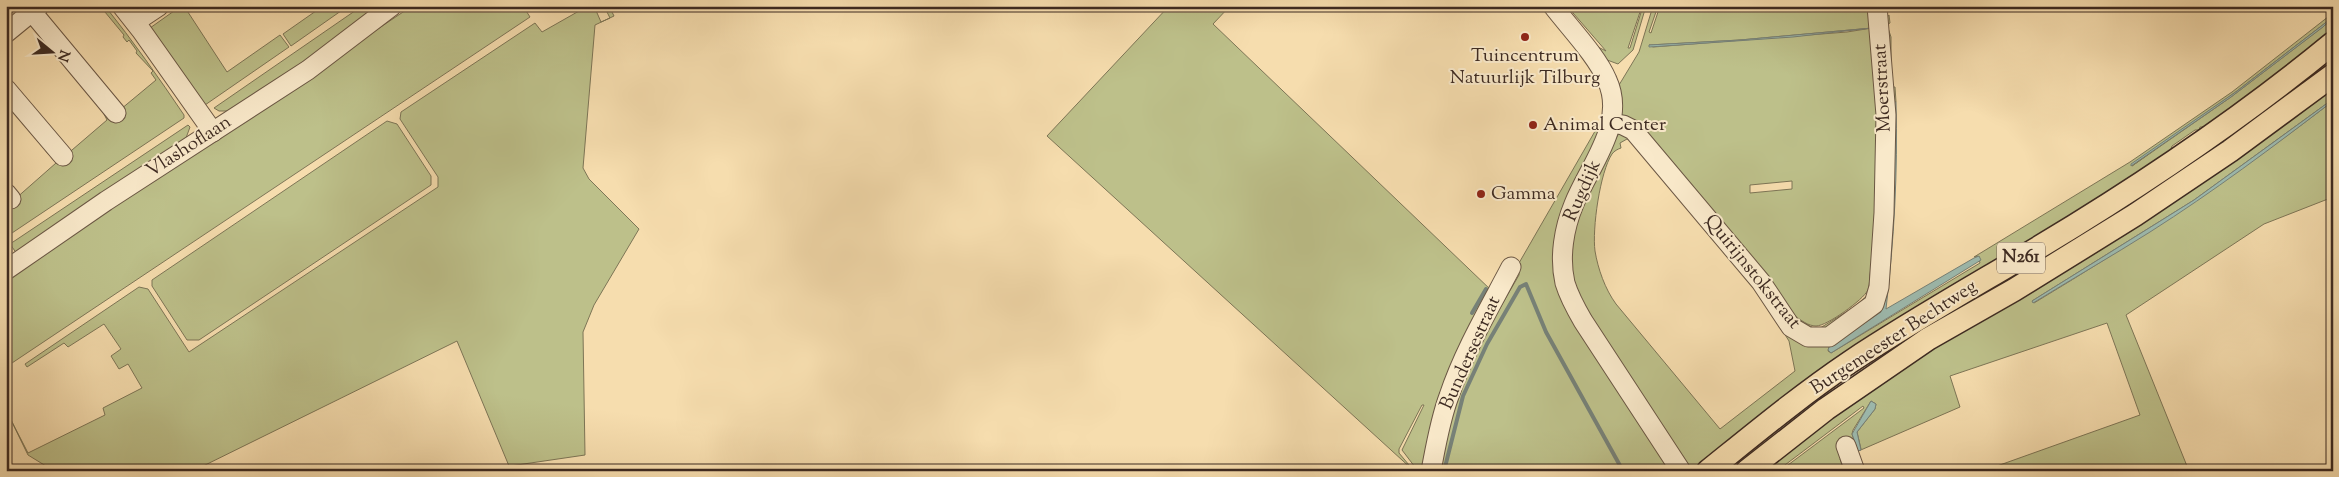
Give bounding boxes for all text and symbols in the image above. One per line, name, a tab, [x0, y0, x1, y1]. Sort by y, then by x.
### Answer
north arrow	[28, 28, 78, 78]
marker: Tuincentrum Natuurlijk Tilburg	[1519, 31, 1531, 43]
place label: Tuincentrum Natuurlijk Tilburg	[1450, 43, 1600, 92]
street label: Moerstraat	[1867, 43, 1899, 133]
text: N	[51, 47, 74, 64]
street label: Vlashoflaan	[141, 109, 237, 185]
place label: Animal Center	[1543, 112, 1666, 139]
marker: Animal Center	[1527, 119, 1539, 131]
street label: Rugdijk	[1557, 155, 1609, 226]
place label: Gamma	[1491, 181, 1556, 208]
marker: Gamma	[1475, 188, 1487, 200]
street label: Quirijnstokstraat	[1697, 209, 1807, 336]
road number: N261	[1997, 242, 2045, 274]
street label: Burgemeester Bechtweg	[1805, 274, 1983, 402]
street label: Bundersestraat	[1434, 291, 1508, 414]

